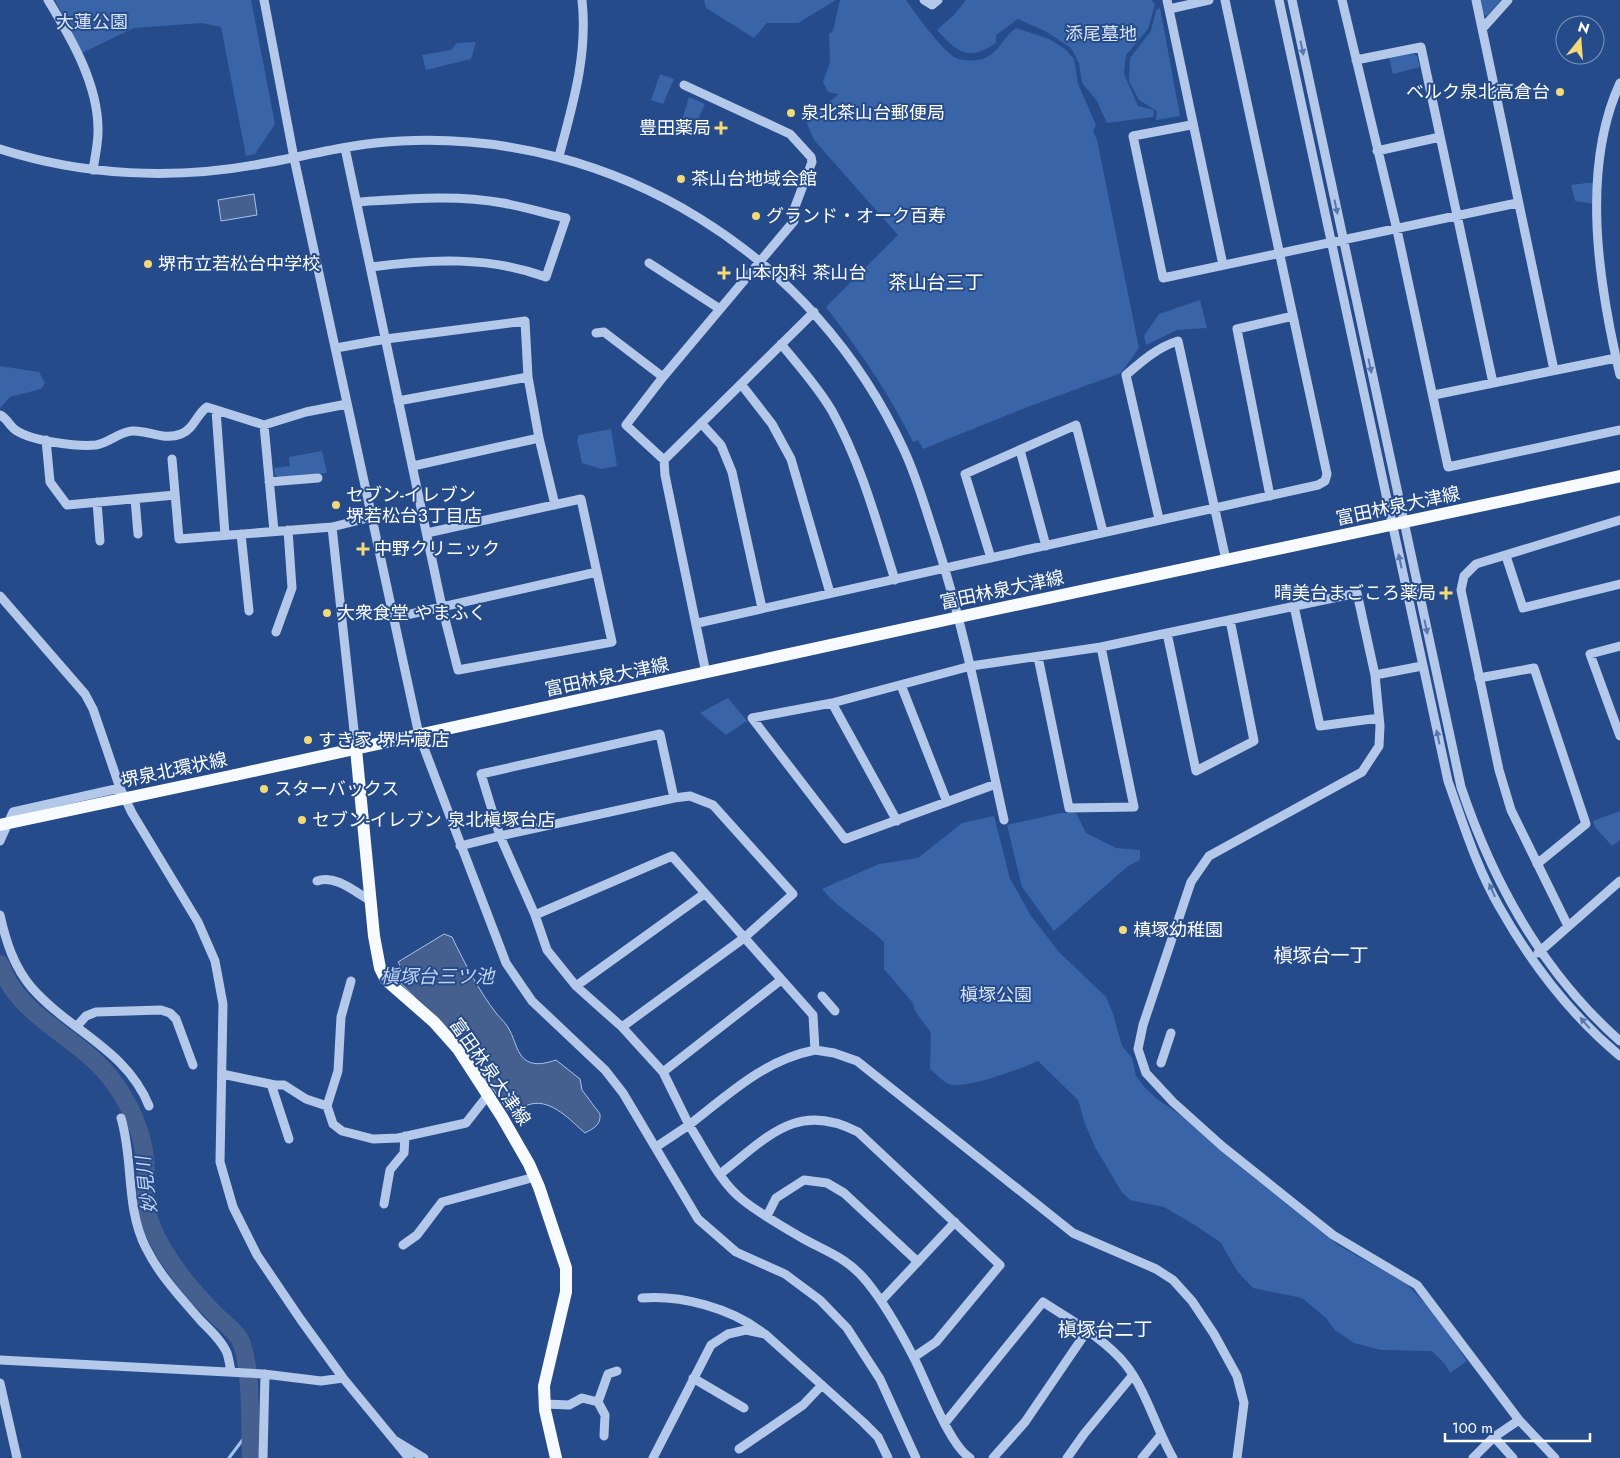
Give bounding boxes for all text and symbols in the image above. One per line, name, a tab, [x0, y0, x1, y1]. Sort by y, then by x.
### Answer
park label: 大蓮公園	[56, 9, 128, 35]
north arrow	[1555, 15, 1605, 65]
text: N	[1576, 16, 1592, 39]
park label: 添尾墓地	[1065, 21, 1137, 47]
one-way arrow	[1298, 40, 1306, 55]
place label: ベルク泉北高倉台	[1406, 79, 1550, 105]
marker: ベルク泉北高倉台	[1554, 86, 1566, 98]
place label: 泉北茶山台郵便局	[801, 100, 945, 126]
marker: 泉北茶山台郵便局	[785, 107, 797, 119]
place label: 豊田薬局	[639, 115, 711, 141]
marker: 豊田薬局	[715, 122, 727, 134]
place label: 茶山台地域会館	[691, 166, 817, 192]
marker: 茶山台地域会館	[675, 173, 687, 185]
one-way arrow	[1332, 199, 1340, 214]
place label: グランド・オーク百寿	[766, 203, 946, 229]
marker: グランド・オーク百寿	[750, 210, 762, 222]
place label: 堺市立若松台中学校	[158, 251, 320, 277]
marker: 堺市立若松台中学校	[142, 258, 154, 270]
place label: 山本内科 茶山台	[735, 260, 866, 286]
marker: 山本内科 茶山台	[717, 266, 731, 280]
district label: 茶山台三丁	[888, 269, 984, 296]
one-way arrow	[1366, 358, 1374, 373]
street label: 富田林泉大津線	[1334, 480, 1462, 532]
place label: セブン-イレブン 堺若松台3丁目店	[346, 482, 482, 529]
marker: セブン-イレブン 堺若松台3丁目店	[330, 499, 342, 511]
place label: 中野クリニック	[374, 536, 500, 562]
marker: 中野クリニック	[356, 542, 370, 556]
one-way arrow	[1396, 553, 1404, 569]
street label: 富田林泉大津線	[938, 564, 1066, 616]
place label: 晴美台まごころ薬局	[1274, 580, 1436, 606]
marker: 晴美台まごころ薬局	[1440, 587, 1452, 599]
place label: 大衆食堂 やまふく	[337, 600, 486, 626]
marker: 大衆食堂 やまふく	[321, 607, 333, 619]
one-way arrow	[1422, 619, 1430, 635]
street label: 富田林泉大津線	[543, 651, 671, 703]
place label: すき家 堺片蔵店	[318, 727, 449, 753]
one-way arrow	[1434, 730, 1442, 745]
marker: すき家 堺片蔵店	[302, 734, 314, 746]
street label: 堺泉北環状線	[118, 746, 230, 794]
place label: スターバックス	[274, 776, 399, 802]
marker: スターバックス	[258, 783, 270, 795]
place label: セブン-イレブン 泉北槇塚台店	[312, 807, 555, 833]
marker: セブン-イレブン 泉北槇塚台店	[296, 814, 308, 826]
one-way arrow	[1487, 883, 1495, 897]
place label: 槙塚幼稚園	[1133, 917, 1223, 943]
marker: 槙塚幼稚園	[1117, 924, 1129, 936]
district label: 槇塚台一丁	[1273, 942, 1369, 969]
water label: 槇塚台三ツ池	[380, 963, 496, 990]
park label: 槇塚公園	[960, 982, 1032, 1008]
street label: 富田林泉大津線	[443, 1013, 537, 1131]
one-way arrow	[1579, 1017, 1591, 1029]
water label: 妙見川	[129, 1153, 163, 1215]
district label: 槇塚台二丁	[1057, 1316, 1153, 1343]
scale bar	[1445, 1410, 1590, 1442]
text: 100 m	[1452, 1417, 1493, 1439]

